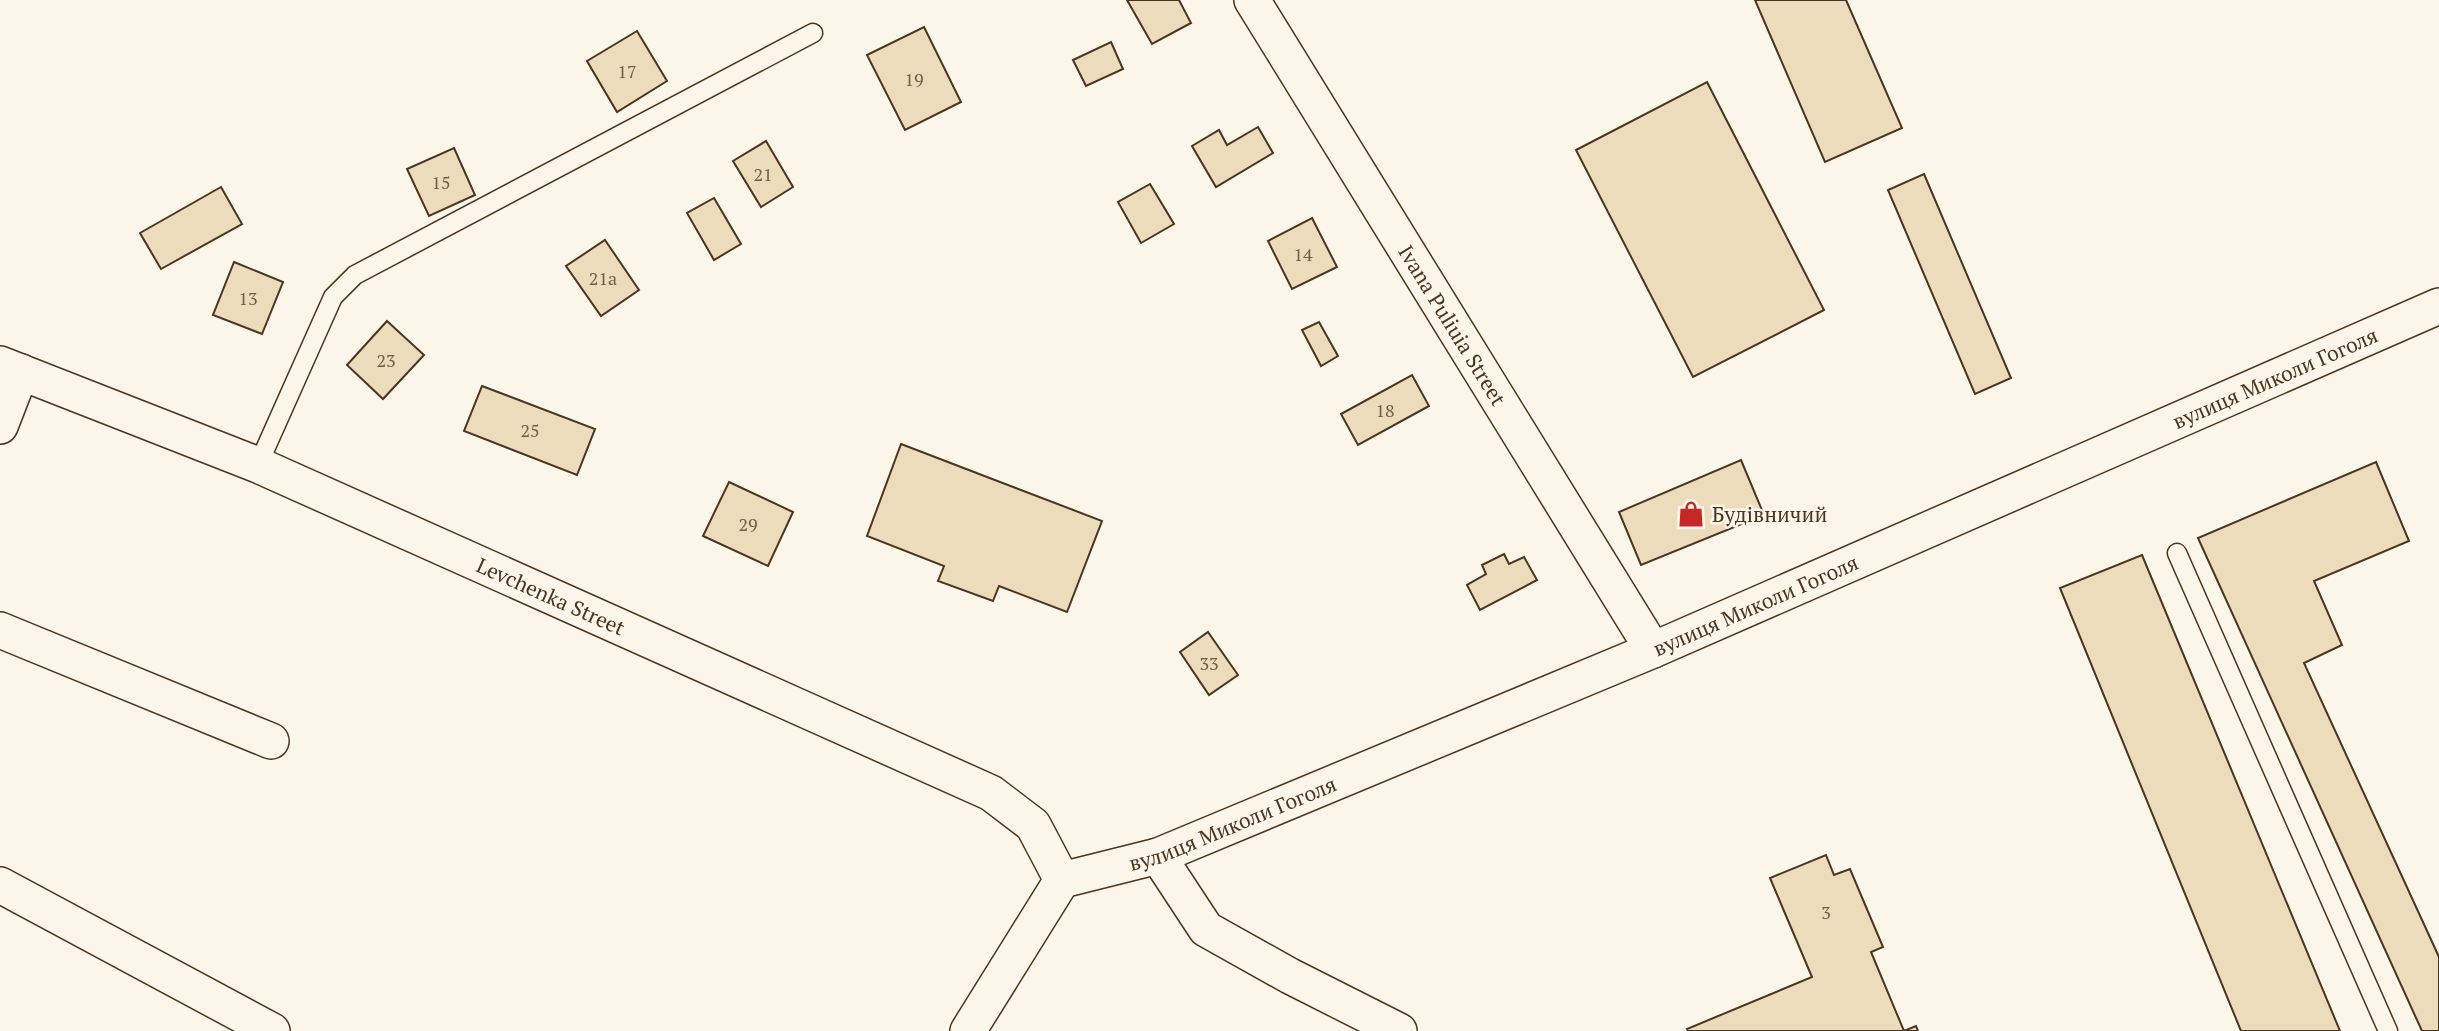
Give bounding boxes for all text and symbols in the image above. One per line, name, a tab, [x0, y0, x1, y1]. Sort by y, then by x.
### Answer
house number: 17	[617, 59, 637, 83]
house number: 19	[904, 67, 924, 91]
house number: 21	[753, 162, 773, 186]
house number: 15	[431, 170, 451, 194]
street label: Ivana Puliuia Street	[1392, 239, 1513, 411]
house number: 14	[1293, 242, 1313, 266]
house number: 21а	[589, 266, 617, 290]
house number: 13	[238, 286, 258, 310]
street label: вулиця Миколи Гоголя	[2168, 321, 2382, 435]
house number: 23	[376, 348, 396, 372]
house number: 18	[1375, 398, 1395, 422]
house number: 25	[520, 418, 540, 442]
shop icon: Будівничий	[1676, 499, 1706, 529]
place label: Будівничий	[1712, 500, 1827, 528]
house number: 29	[738, 512, 758, 536]
street label: вулиця Миколи Гоголя	[1649, 548, 1862, 662]
street label: Levchenka Street	[472, 551, 630, 642]
house number: 33	[1199, 651, 1219, 675]
street label: вулиця Миколи Гоголя	[1126, 769, 1340, 877]
house number: 3	[1821, 900, 1831, 924]

